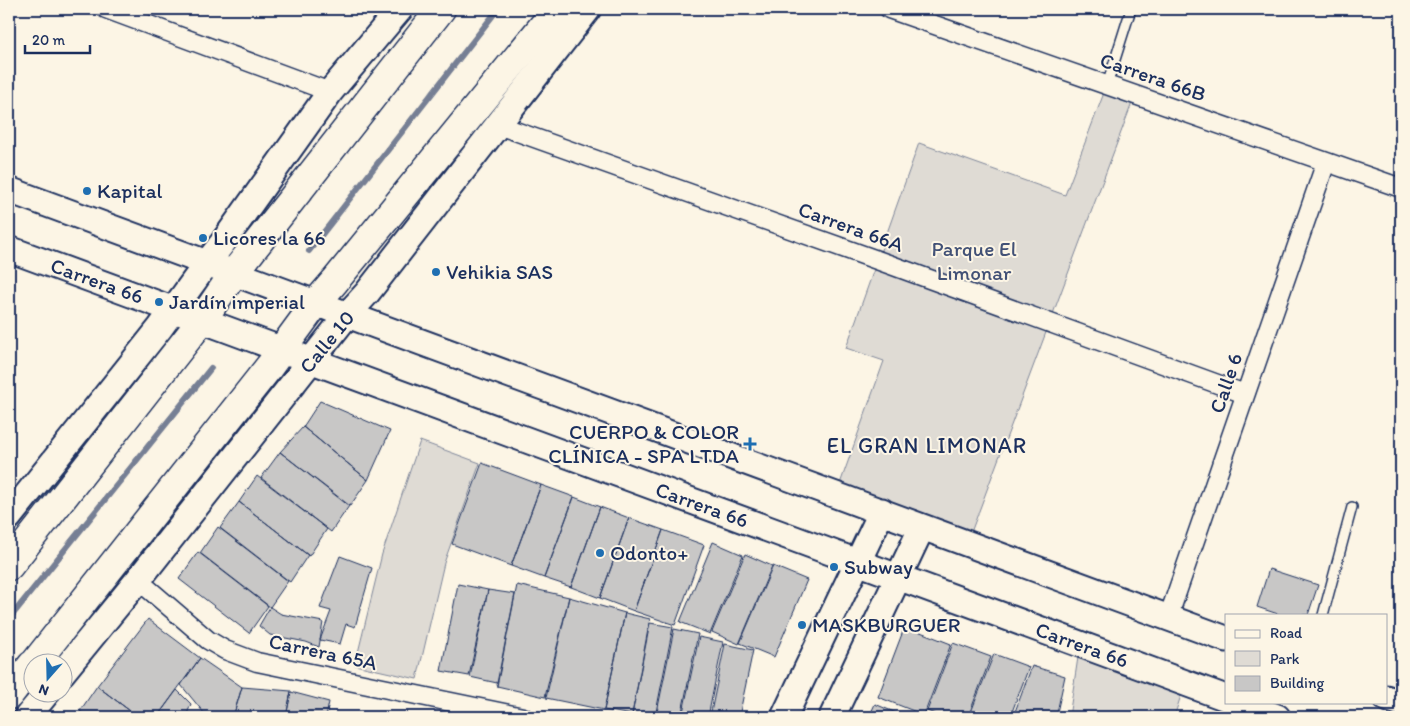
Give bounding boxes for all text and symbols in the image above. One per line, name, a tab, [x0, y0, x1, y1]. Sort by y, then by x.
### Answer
scale bar	[25, 22, 90, 54]
text: 20 m	[32, 31, 66, 49]
street label: Carrera 66B	[1097, 47, 1209, 106]
place label: Kapital	[97, 178, 163, 203]
marker: Kapital	[81, 185, 93, 197]
street label: Carrera 66A	[795, 196, 908, 257]
place label: Licores la 66	[213, 225, 326, 250]
marker: Licores la 66	[197, 232, 209, 244]
park label: Parque El Limonar	[931, 236, 1017, 285]
street label: Carrera 66	[47, 252, 147, 309]
place label: Vehikia SAS	[446, 259, 553, 284]
marker: Vehikia SAS	[430, 266, 442, 278]
place label: Jardín imperial	[169, 289, 305, 314]
marker: Jardín imperial	[153, 296, 165, 308]
street label: Calle 10	[294, 305, 360, 378]
street label: Calle 6	[1204, 349, 1247, 416]
place label: CUERPO & COLOR CLÍNICA - SPA LTDA	[548, 419, 740, 468]
district label: EL GRAN LIMONAR	[827, 432, 1027, 459]
marker: CUERPO & COLOR CLÍNICA - SPA LTDA	[743, 437, 757, 451]
street label: Carrera 66	[652, 476, 752, 533]
place label: Odonto+	[610, 540, 688, 565]
marker: Odonto+	[594, 547, 606, 559]
place label: Subway	[844, 554, 913, 579]
marker: Subway	[828, 561, 840, 573]
place label: MASKBURGUER	[812, 612, 960, 637]
legend	[1225, 614, 1388, 704]
street label: Carrera 66	[1032, 616, 1132, 673]
marker: MASKBURGUER	[796, 619, 808, 631]
text: Road	[1270, 624, 1303, 642]
street label: Carrera 65A	[267, 628, 380, 675]
text: Park	[1270, 650, 1300, 668]
north arrow	[22, 654, 72, 704]
text: Building	[1270, 674, 1324, 692]
text: N	[36, 680, 51, 699]

